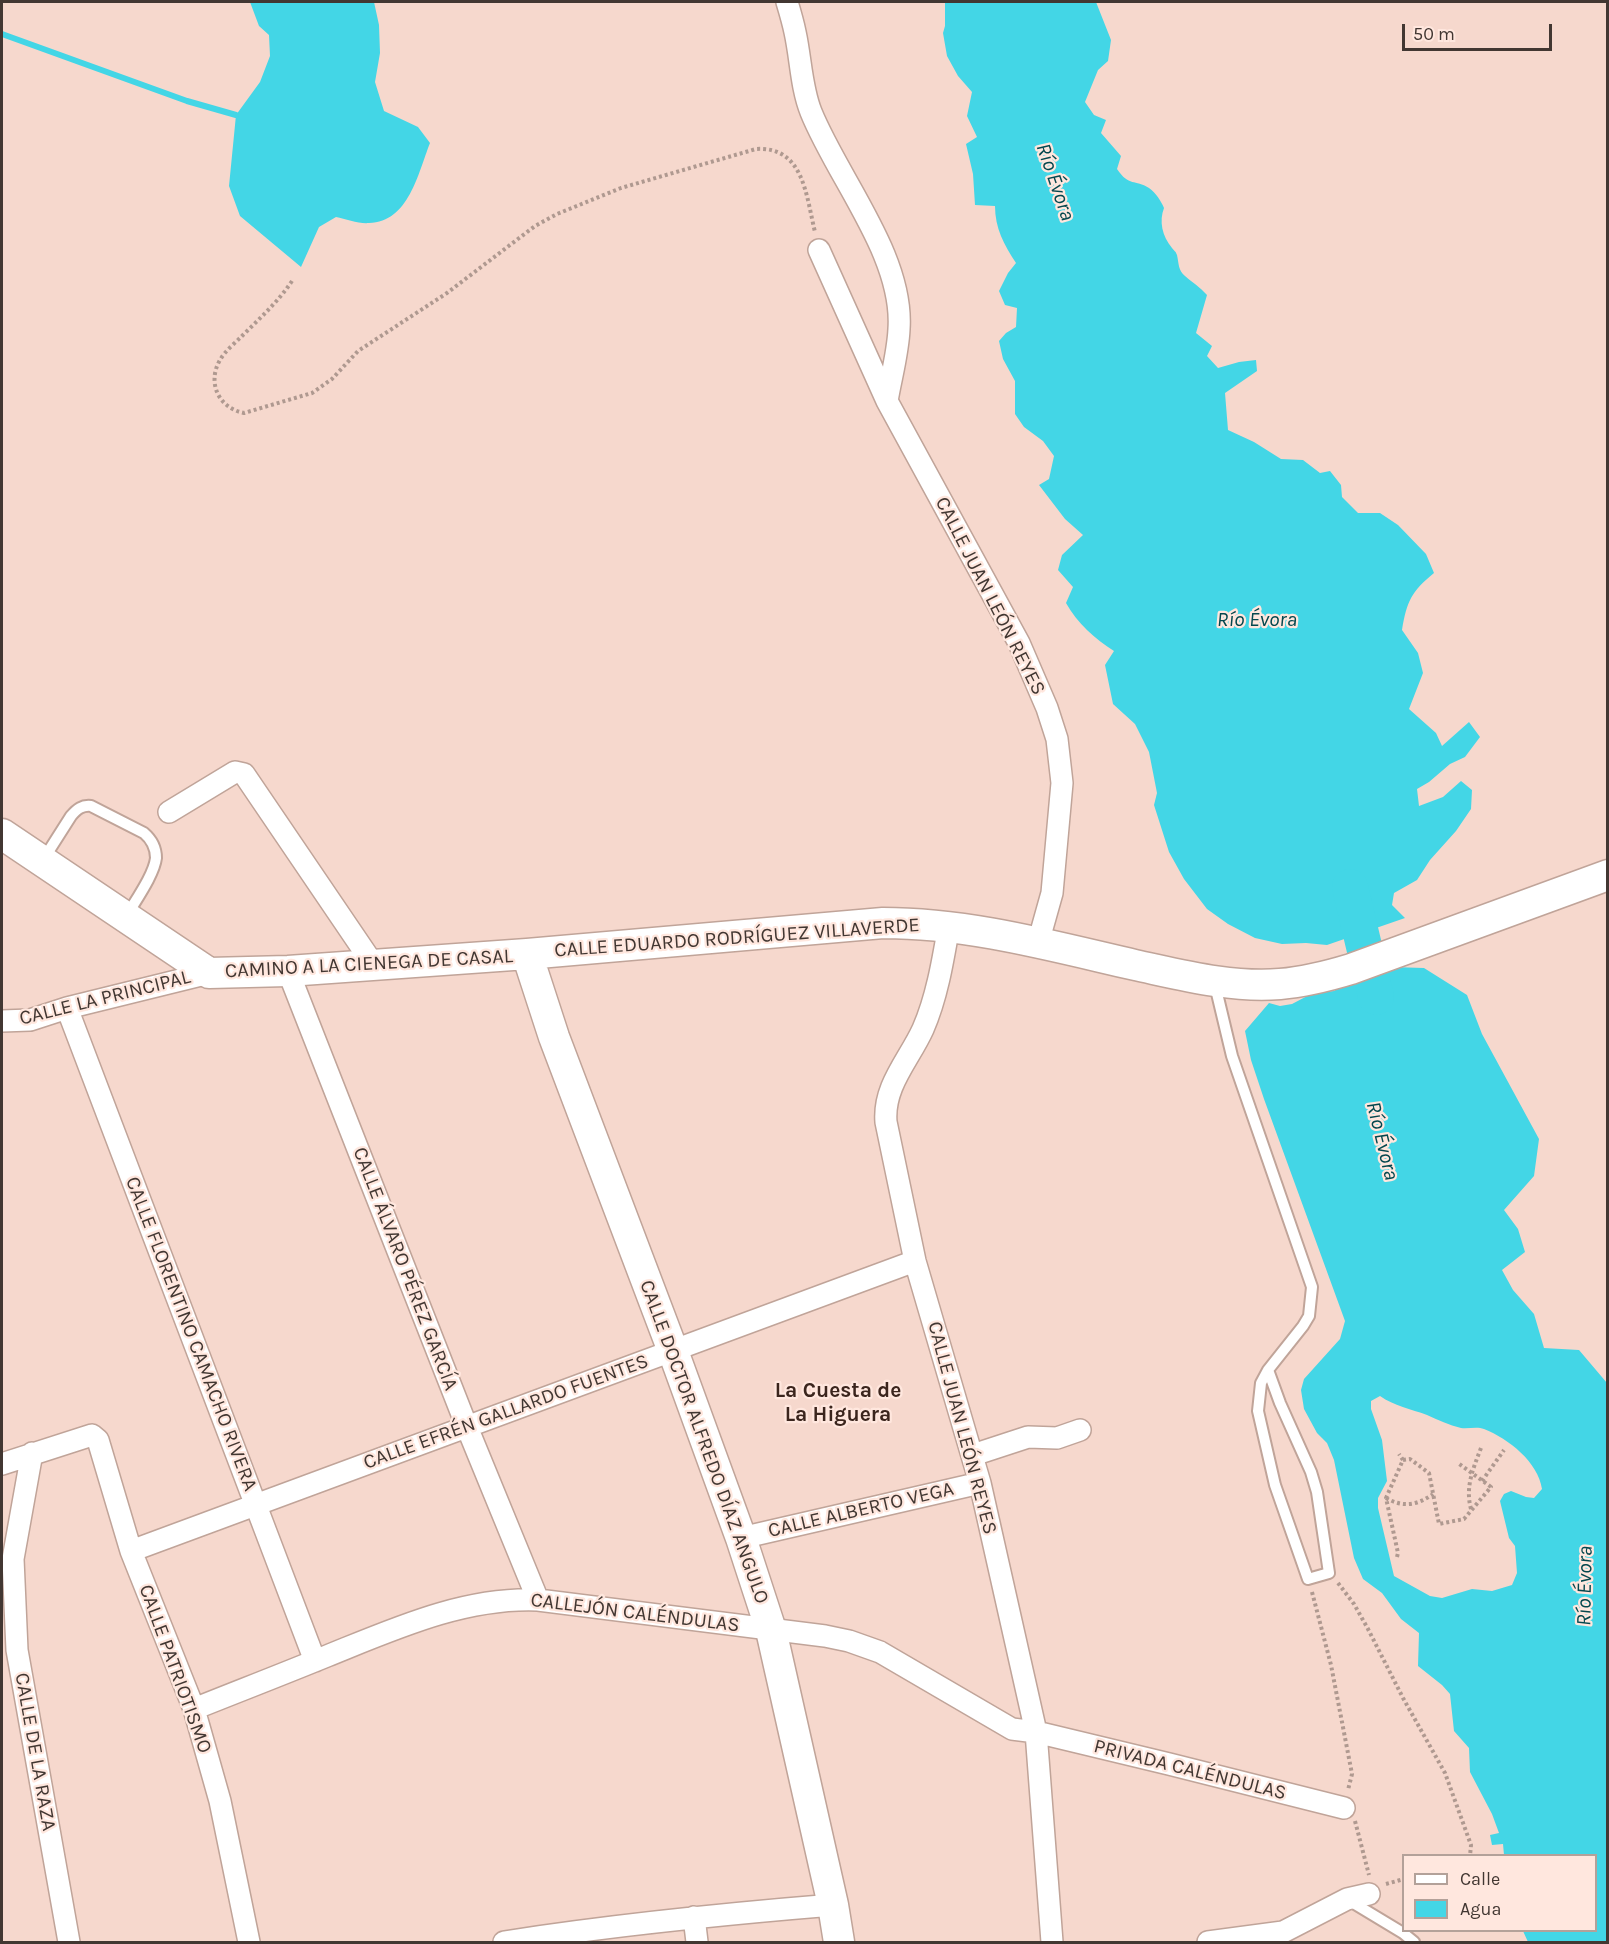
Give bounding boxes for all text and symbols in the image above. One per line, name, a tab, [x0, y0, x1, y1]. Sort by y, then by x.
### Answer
scale bar	[1405, 12, 1555, 50]
text: 50 m	[1413, 23, 1455, 45]
water label: Río Évora	[1030, 140, 1080, 224]
street label: CALLE JUAN LEÓN REYES	[930, 493, 1050, 699]
water label: Río Évora	[1217, 607, 1297, 633]
street label: CALLE EDUARDO RODRÍGUEZ VILLAVERDE	[554, 913, 920, 963]
street label: CAMINO A LA CIENEGA DE CASAL	[224, 944, 514, 984]
street label: CALLE LA PRINCIPAL	[17, 965, 193, 1031]
water label: Río Évora	[1360, 1099, 1404, 1183]
street label: CALLE ÁLVARO PÉREZ GARCÍA	[347, 1144, 463, 1394]
street label: CALLE FLORENTINO CAMACHO RIVERA	[120, 1173, 262, 1495]
street label: CALLE DOCTOR ALFREDO DÍAZ ANGULO	[634, 1277, 774, 1607]
street label: CALLE JUAN LEÓN REYES	[922, 1319, 1002, 1537]
street label: CALLE EFRÉN GALLARDO FUENTES	[360, 1349, 652, 1475]
district label: La Cuesta de La Higuera	[775, 1378, 901, 1428]
street label: CALLE ALBERTO VEGA	[766, 1477, 956, 1543]
water label: Río Évora	[1572, 1546, 1598, 1626]
street label: CALLE PATRIOTISMO	[133, 1581, 217, 1757]
street label: CALLEJÓN CALÉNDULAS	[529, 1588, 741, 1638]
street label: CALLE DE LA RAZA	[9, 1671, 61, 1833]
street label: PRIVADA CALÉNDULAS	[1091, 1734, 1289, 1806]
legend	[1402, 1854, 1597, 1932]
text: Calle	[1460, 1868, 1500, 1890]
text: Agua	[1460, 1898, 1501, 1920]

